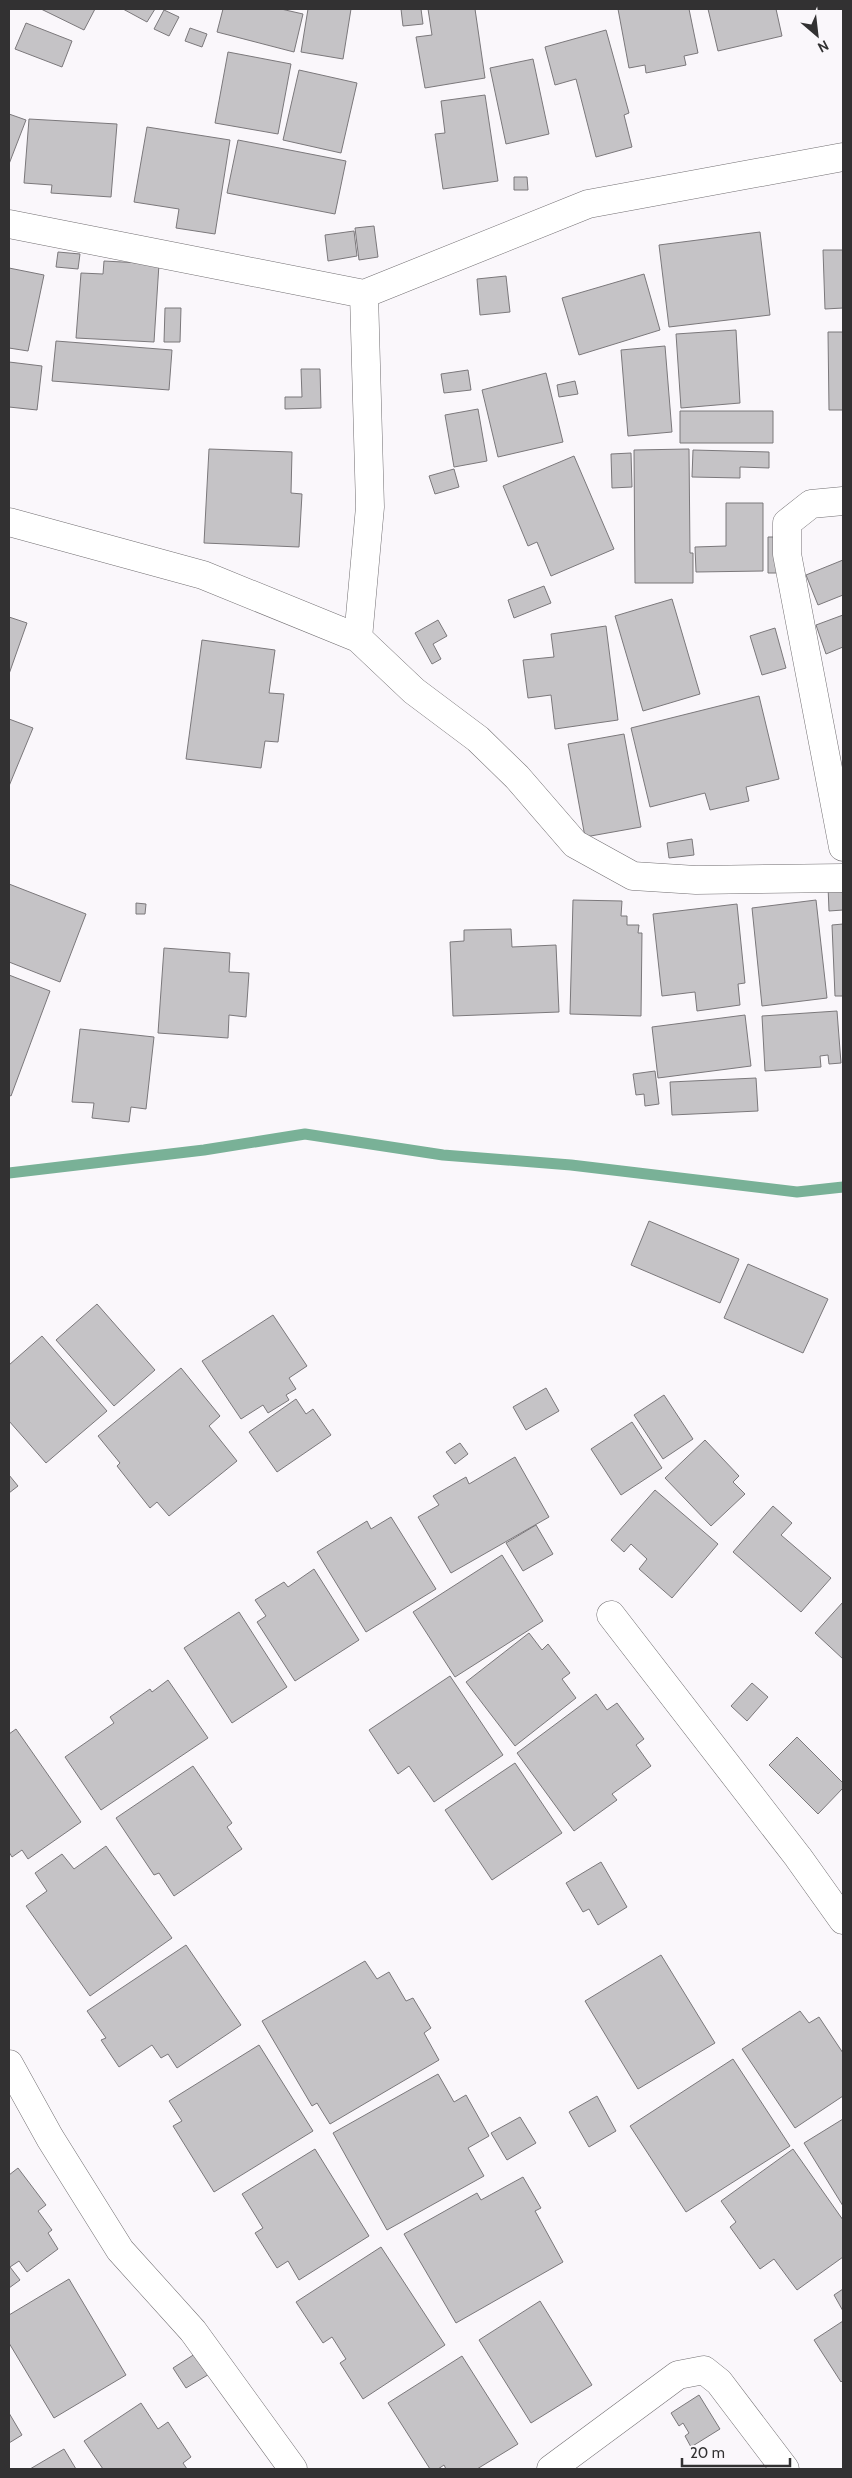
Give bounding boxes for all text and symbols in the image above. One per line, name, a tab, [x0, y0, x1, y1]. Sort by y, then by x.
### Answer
north arrow	[792, 10, 842, 60]
text: N	[815, 36, 832, 57]
scale bar	[682, 2436, 790, 2468]
text: 20 m	[690, 2444, 725, 2462]

